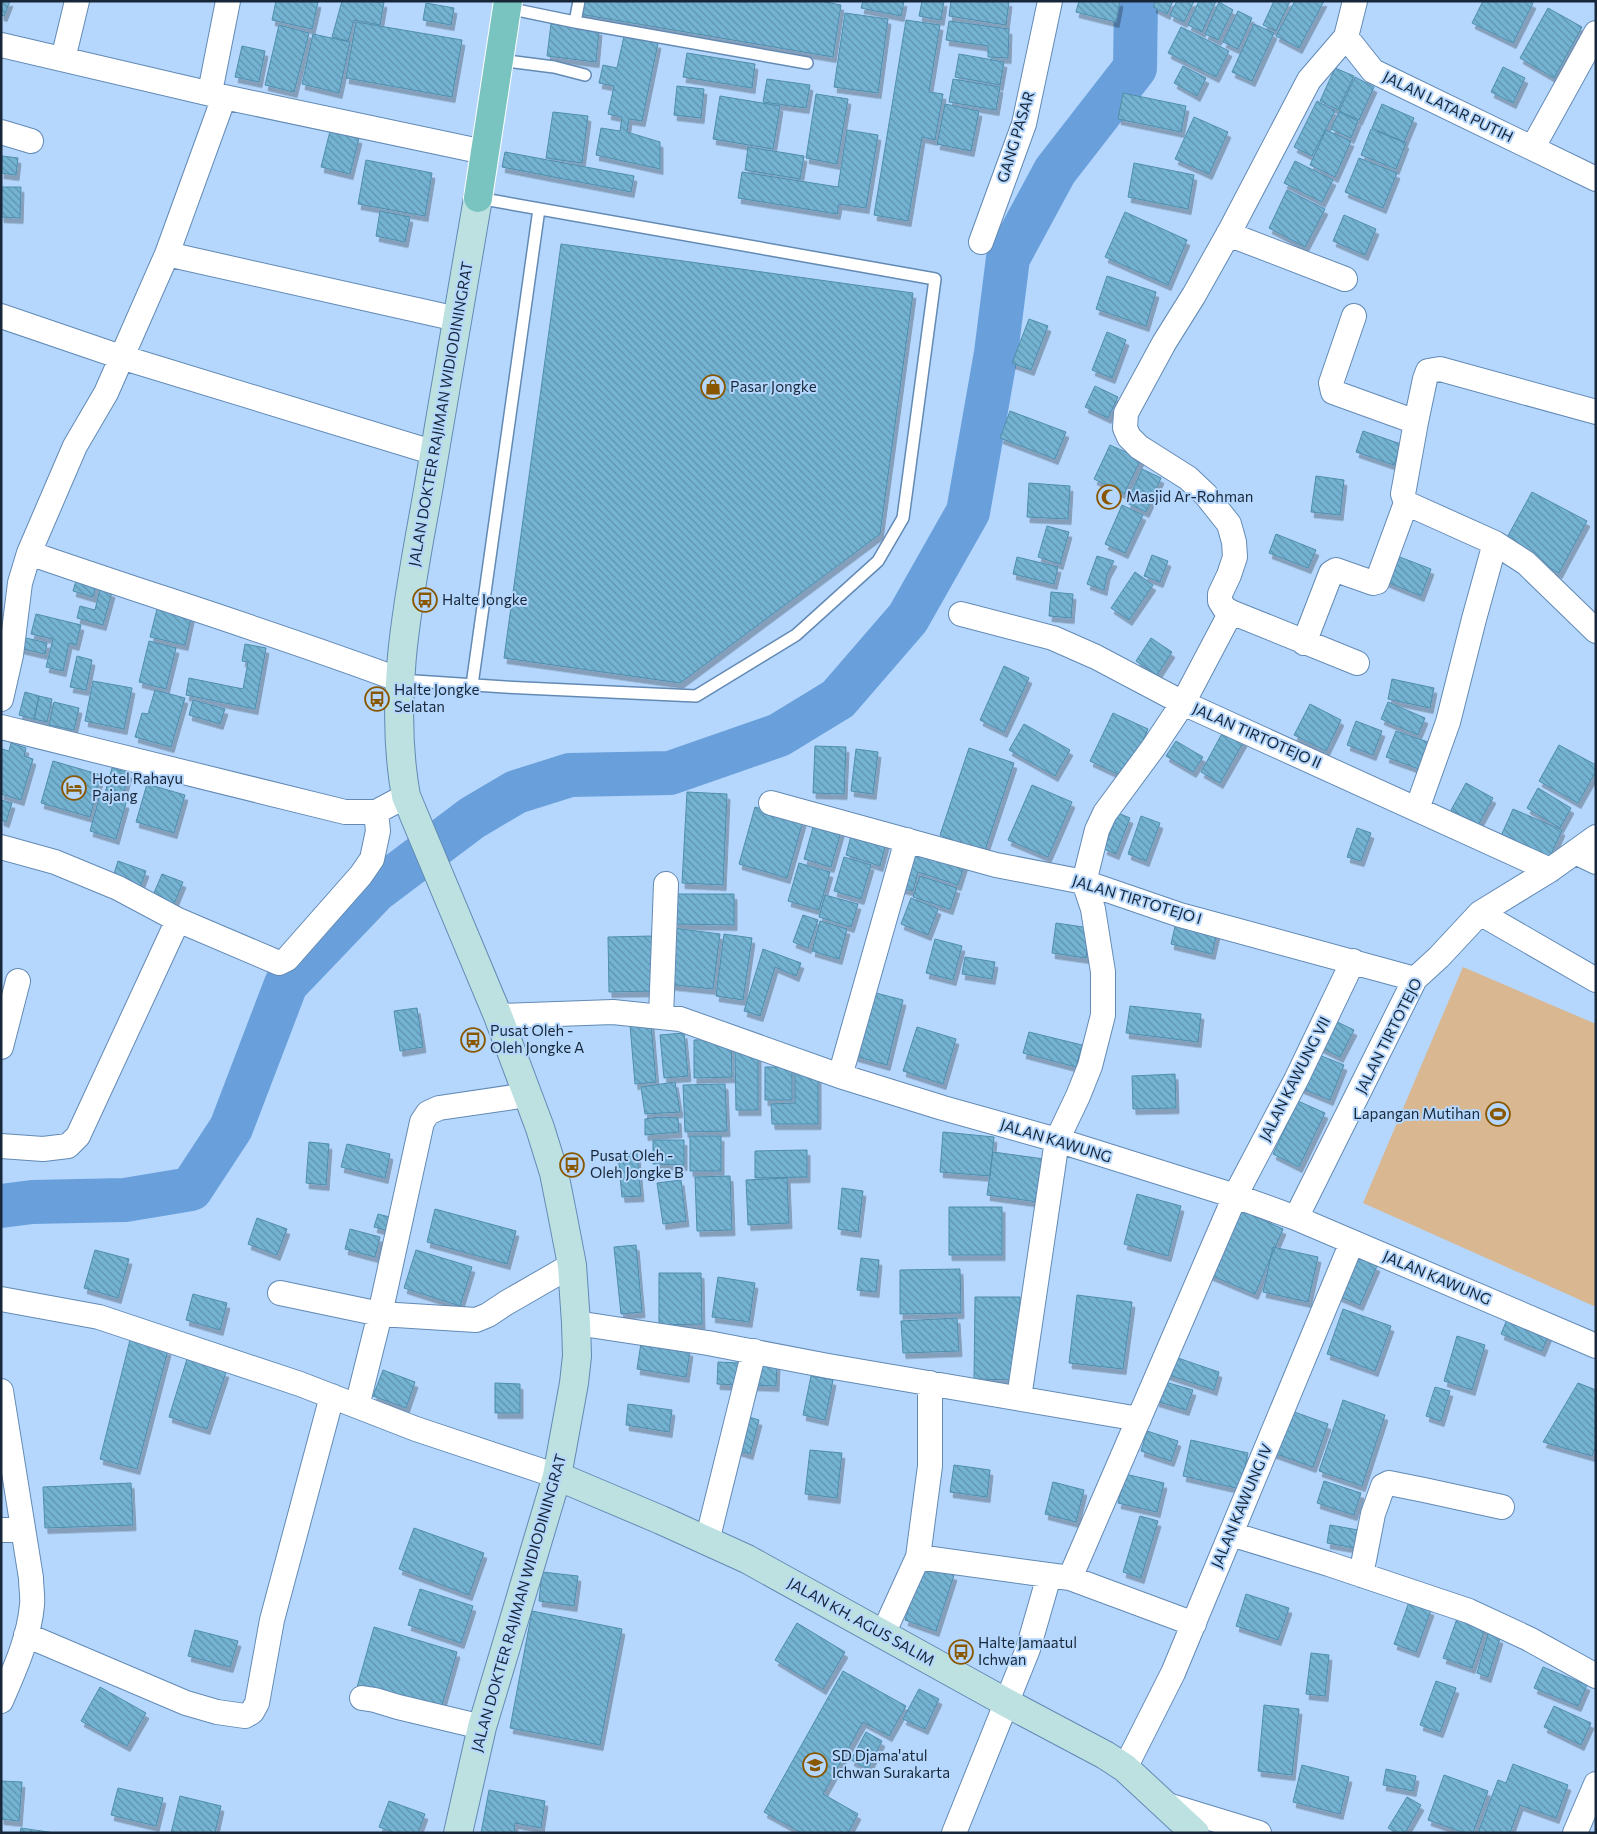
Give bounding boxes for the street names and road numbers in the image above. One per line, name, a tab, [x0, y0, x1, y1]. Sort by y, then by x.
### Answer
street label: JALAN LATAR PUTIH	[1380, 67, 1516, 145]
street label: GANG PASAR	[993, 89, 1037, 185]
street label: JALAN DOKTER RAJIMAN WIDIODININGRAT	[404, 260, 476, 568]
street label: JALAN TIRTOTEJO II	[1190, 699, 1324, 772]
street label: JALAN TIRTOTEJO I	[1070, 871, 1204, 927]
street label: JALAN TIRTOTEJO	[1351, 975, 1425, 1096]
street label: JALAN KAWUNG VII	[1255, 1013, 1333, 1144]
street label: JALAN KAWUNG	[998, 1115, 1114, 1166]
street label: JALAN KAWUNG	[1381, 1246, 1494, 1308]
street label: JALAN KAWUNG IV	[1207, 1441, 1275, 1570]
street label: JALAN DOKTER RAJIMAN WIDIODININGRAT	[467, 1451, 569, 1754]
street label: JALAN KH. AGUS SALIM	[785, 1573, 938, 1669]

